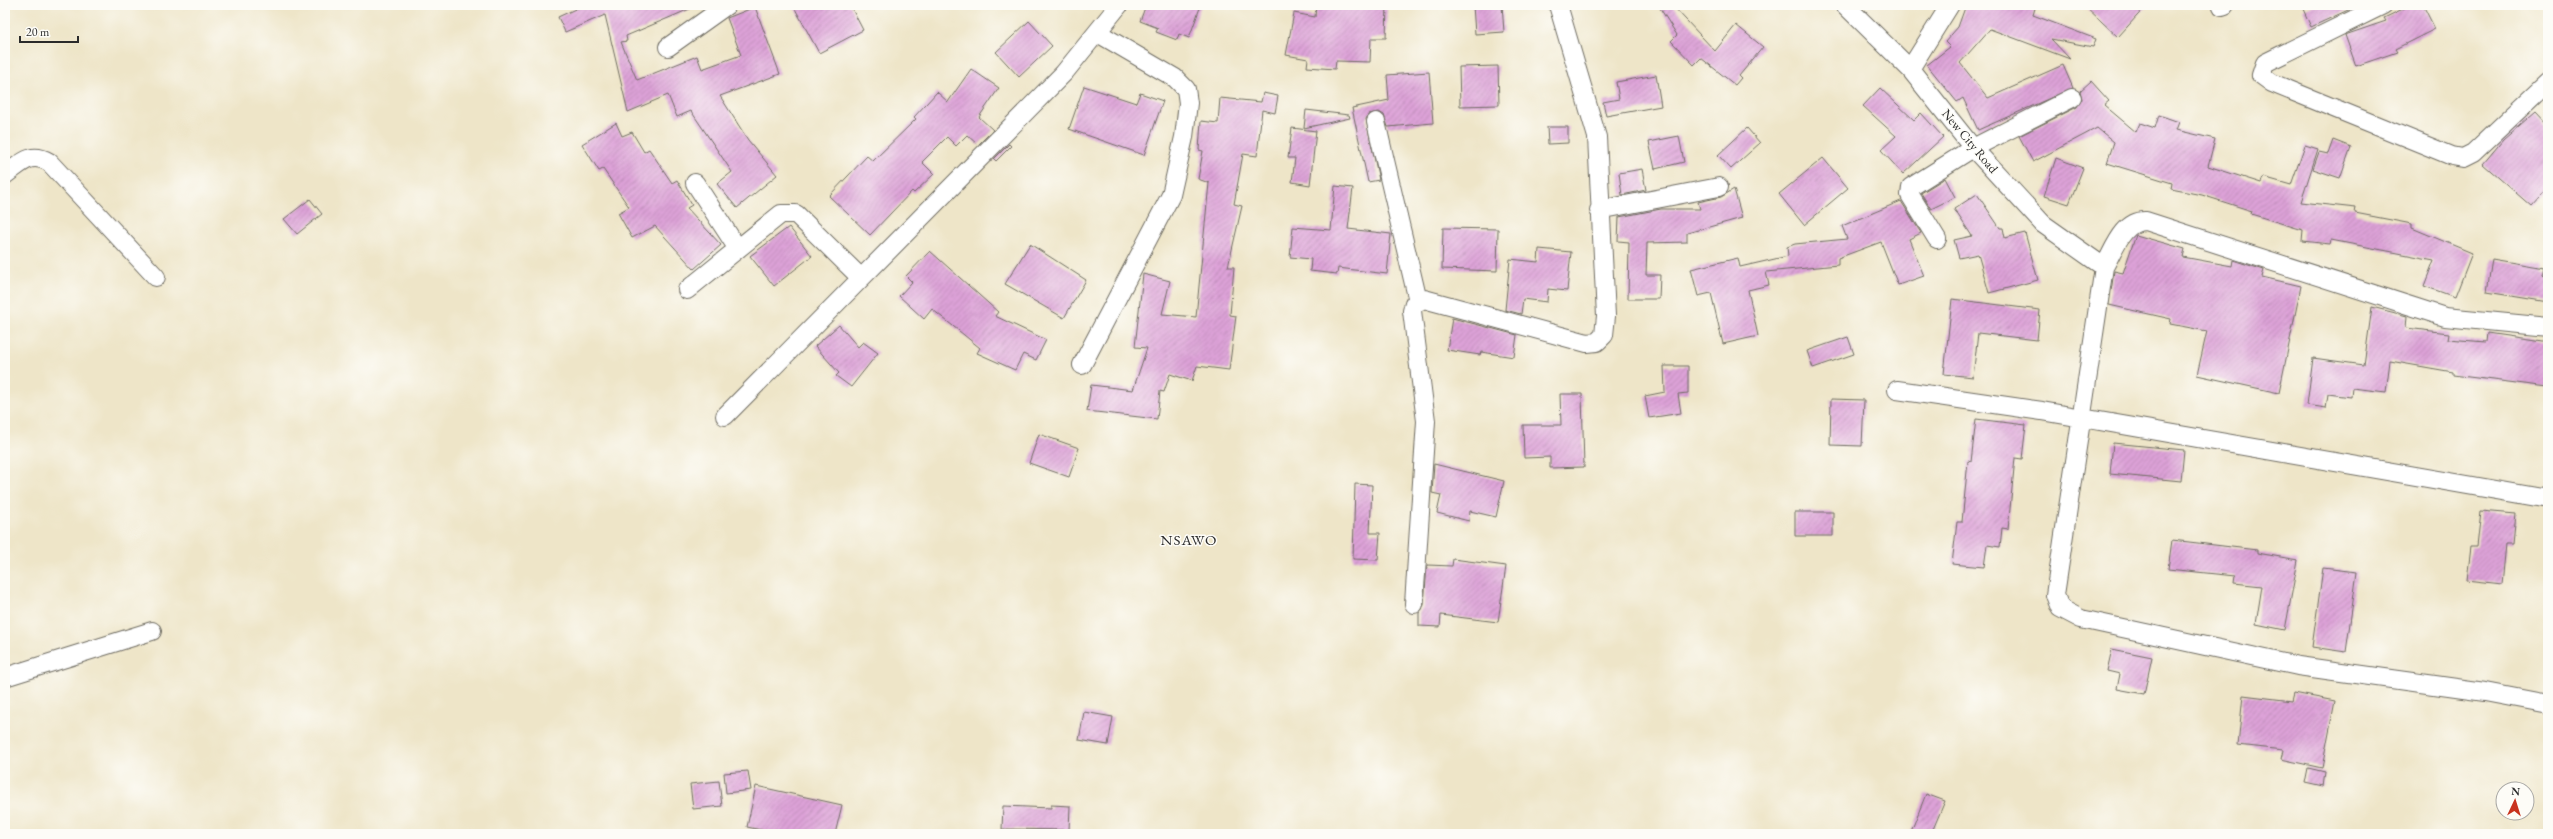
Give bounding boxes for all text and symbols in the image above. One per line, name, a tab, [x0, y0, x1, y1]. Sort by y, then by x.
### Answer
scale bar	[20, 18, 78, 44]
text: 20 m	[26, 24, 50, 40]
street label: New City Road	[1938, 105, 2002, 177]
district label: NSAWO	[1161, 530, 1217, 549]
north arrow	[2495, 781, 2535, 821]
text: N	[2511, 784, 2521, 798]

